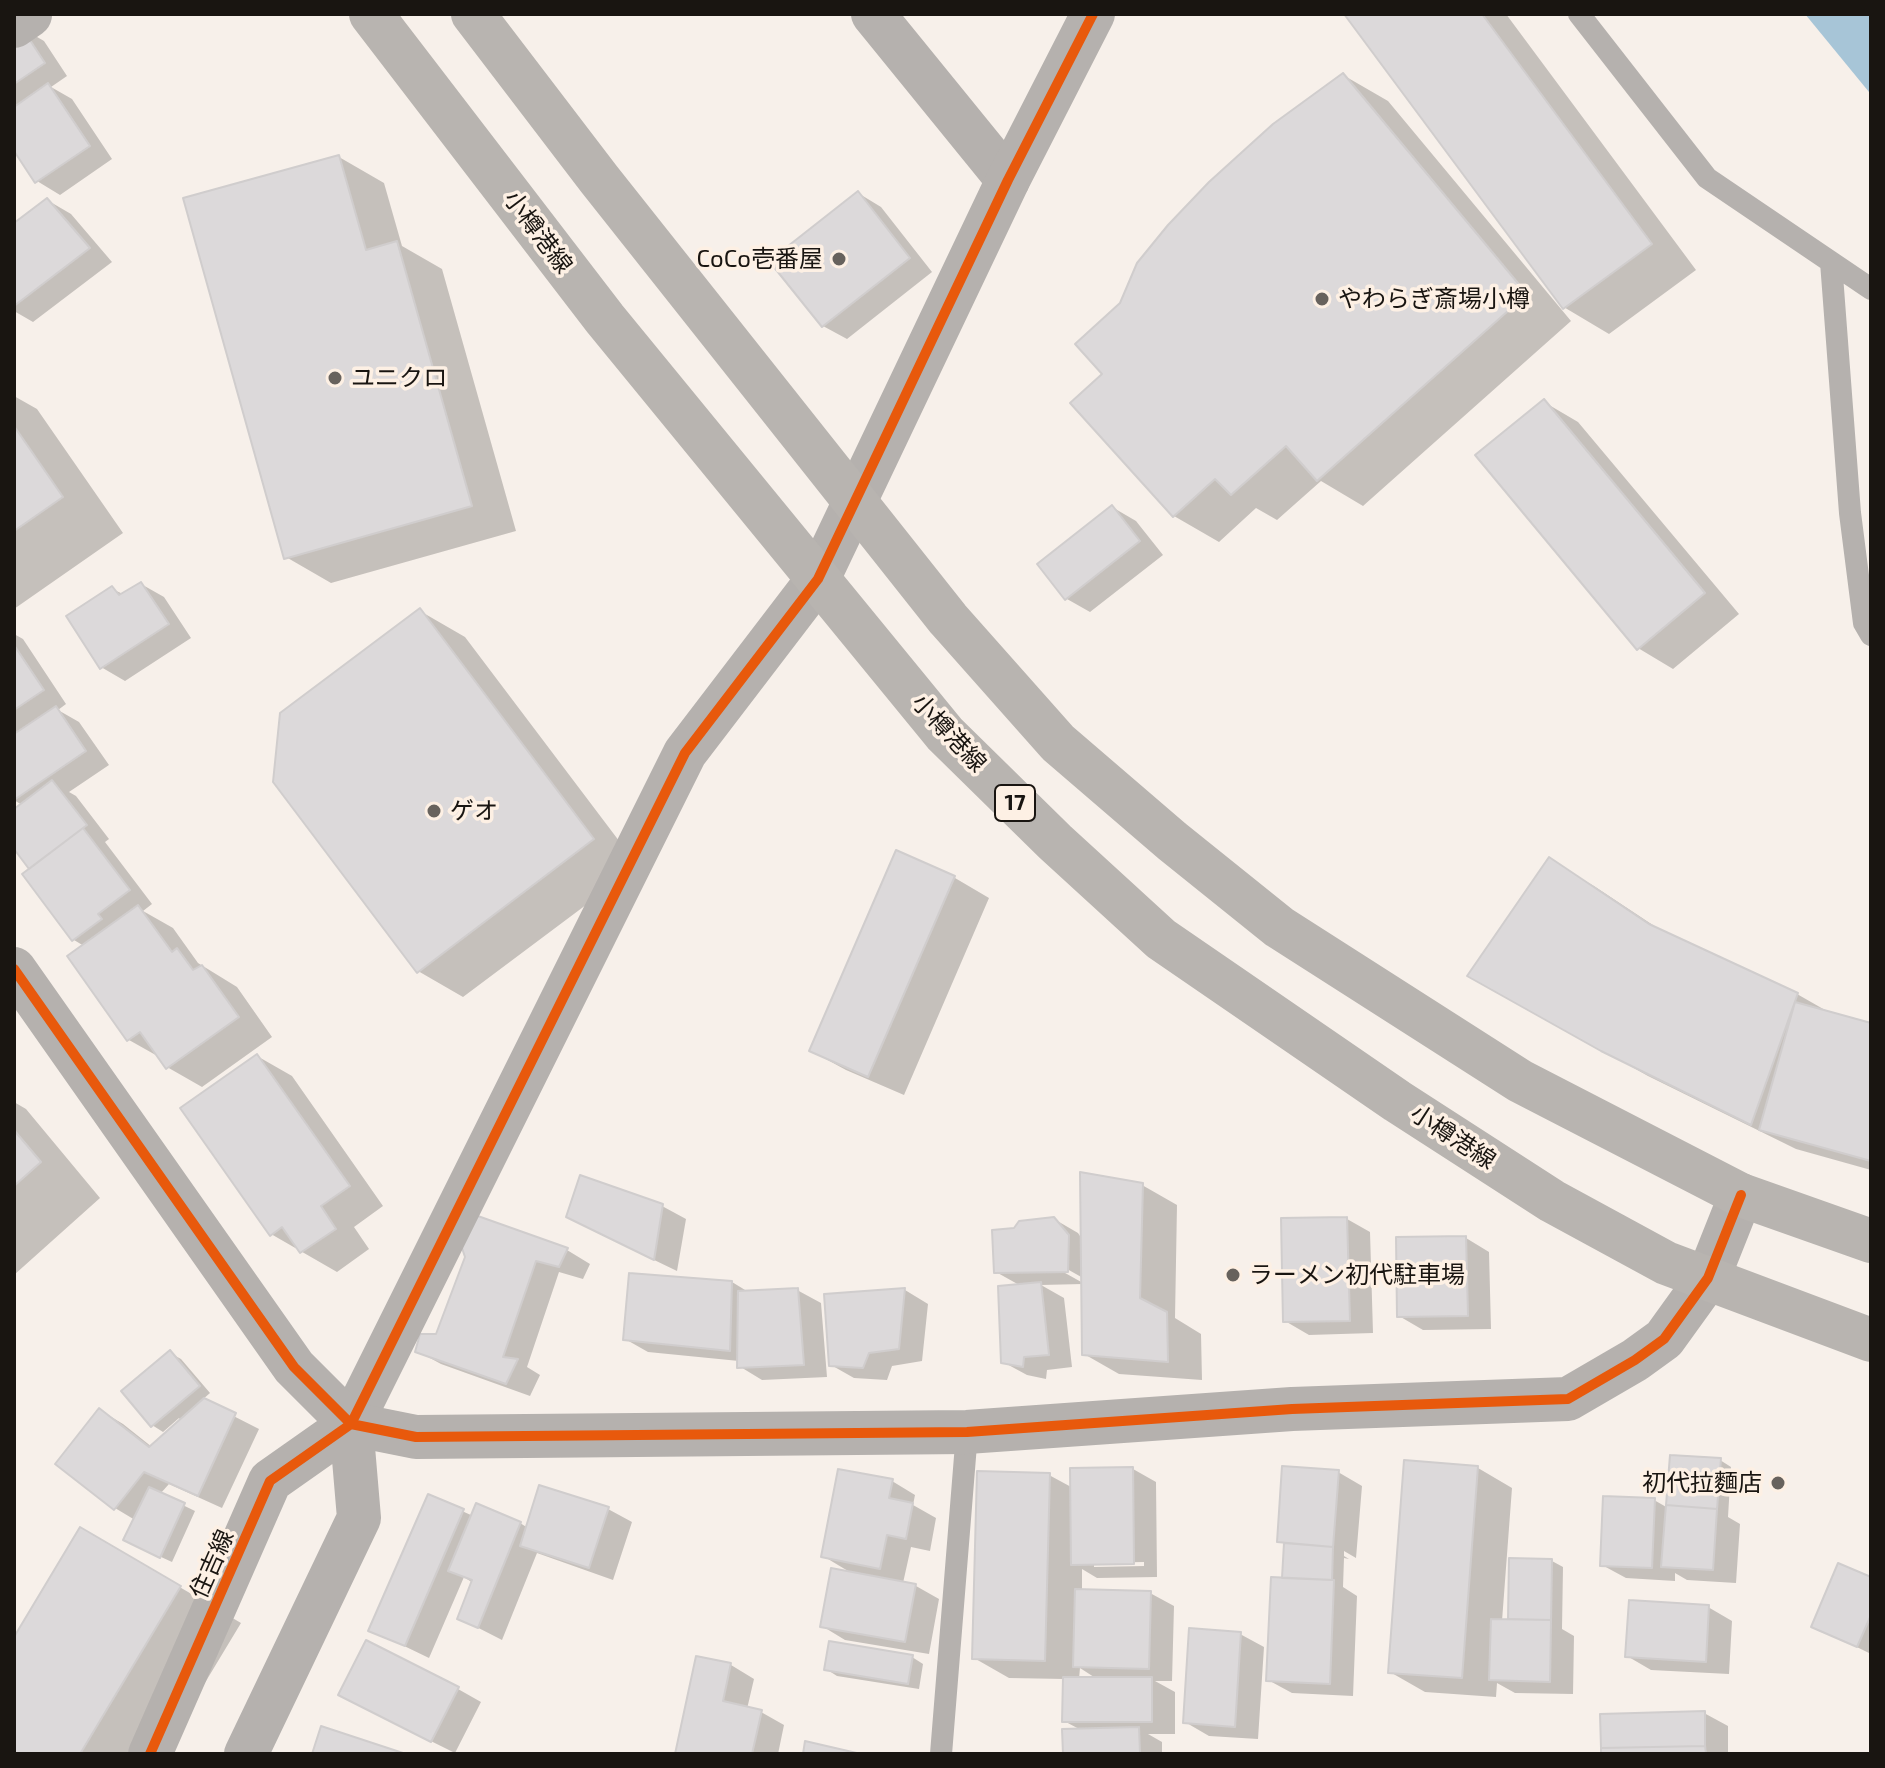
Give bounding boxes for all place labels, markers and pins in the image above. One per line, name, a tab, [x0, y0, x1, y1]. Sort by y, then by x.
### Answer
place label: CoCo壱番屋	[696, 245, 823, 273]
marker: CoCo壱番屋	[830, 250, 848, 268]
place label: やわらぎ斎場小樽	[1338, 285, 1530, 313]
marker: やわらぎ斎場小樽	[1313, 290, 1331, 308]
place label: ユニクロ	[351, 364, 447, 392]
marker: ユニクロ	[326, 369, 344, 387]
place label: ゲオ	[450, 797, 498, 825]
marker: ゲオ	[425, 802, 443, 820]
place label: ラーメン初代駐車場	[1249, 1261, 1465, 1289]
marker: ラーメン初代駐車場	[1224, 1266, 1242, 1284]
place label: 初代拉麵店	[1642, 1469, 1762, 1497]
marker: 初代拉麵店	[1769, 1474, 1787, 1492]

